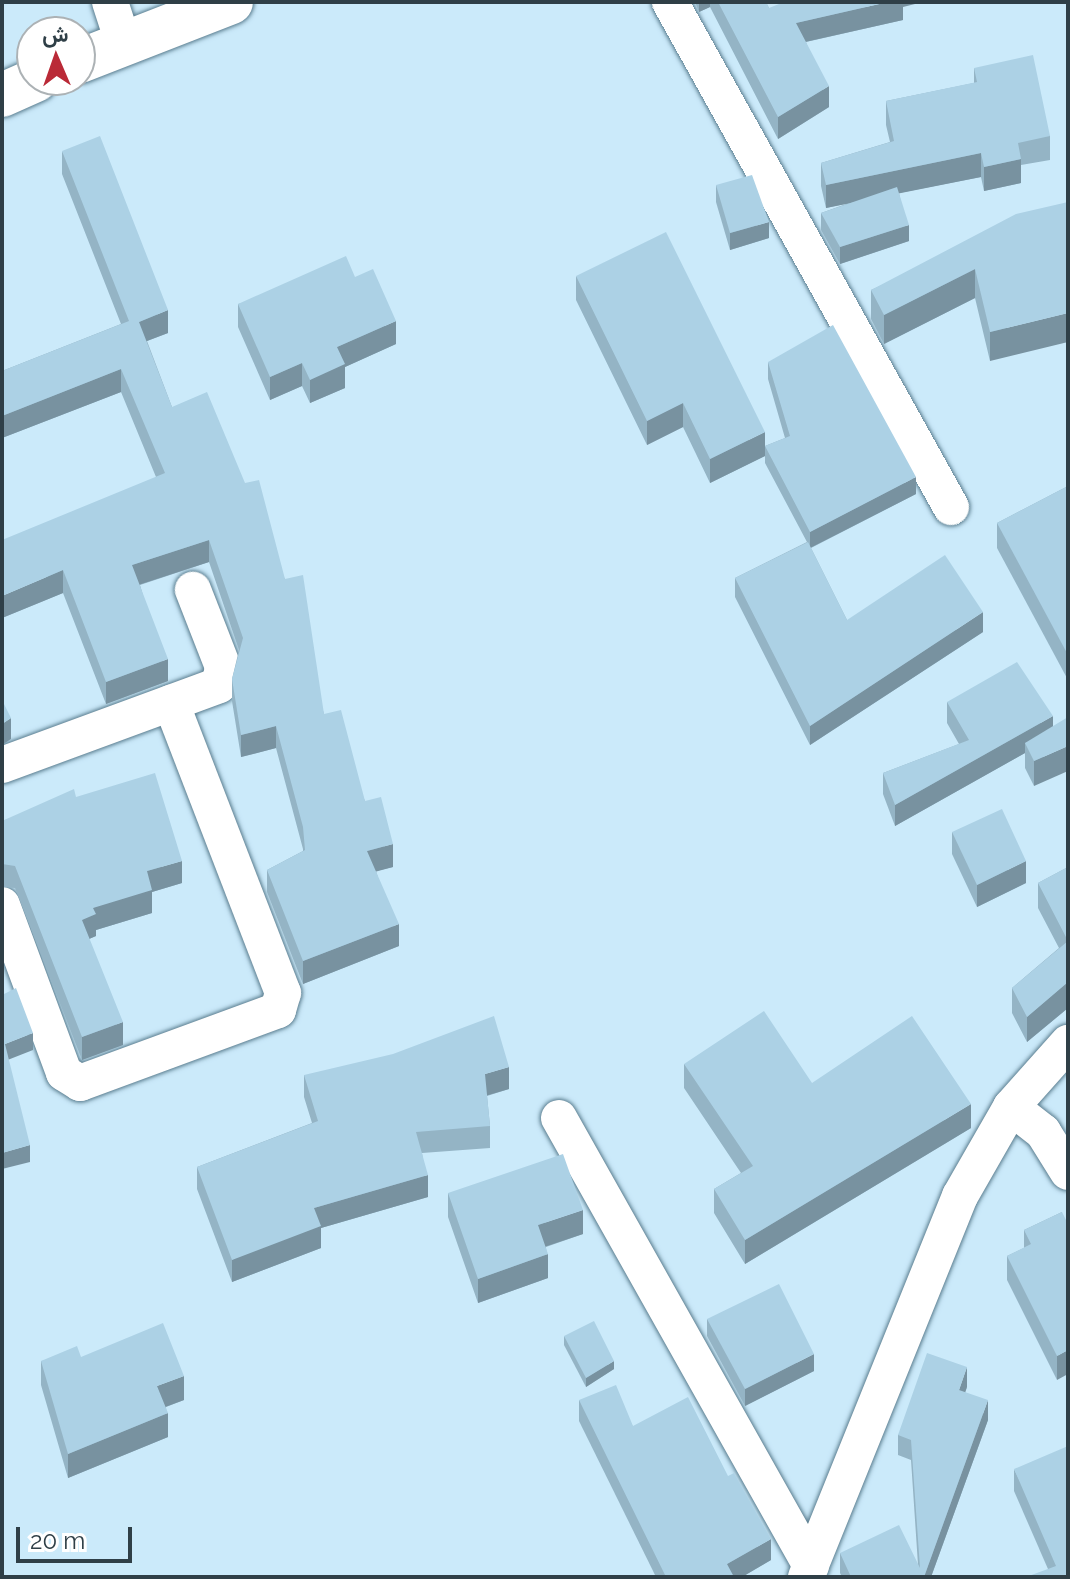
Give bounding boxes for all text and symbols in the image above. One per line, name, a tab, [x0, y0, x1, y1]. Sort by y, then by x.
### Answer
north arrow	[16, 16, 96, 96]
text: ش	[42, 21, 69, 47]
scale bar	[20, 1511, 136, 1561]
text: 20 m	[30, 1526, 85, 1555]

